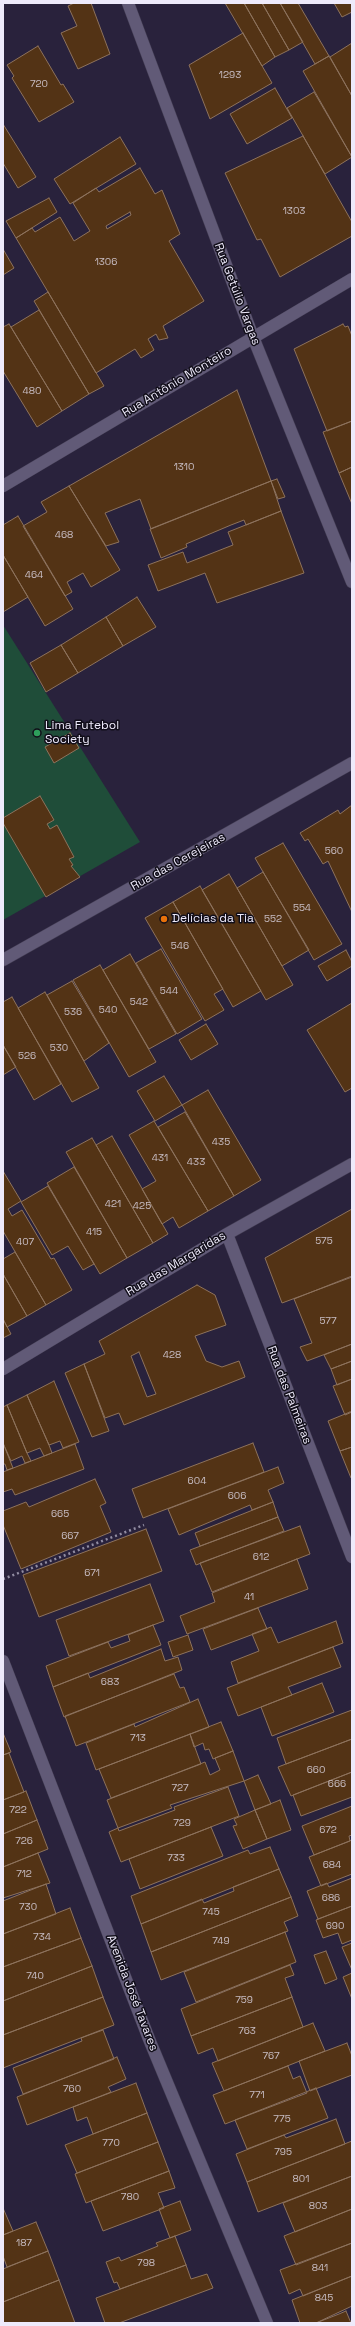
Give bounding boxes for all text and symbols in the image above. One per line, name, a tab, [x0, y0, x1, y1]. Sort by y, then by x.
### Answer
house number: 1293	[219, 69, 241, 81]
house number: 720	[30, 78, 48, 90]
house number: 1303	[283, 205, 305, 217]
street label: Rua Getúlio Vargas	[211, 241, 263, 347]
house number: 1306	[95, 256, 117, 268]
street label: Rua Antônio Monteiro	[120, 344, 234, 420]
house number: 480	[23, 385, 41, 397]
house number: 1310	[174, 461, 194, 473]
house number: 468	[55, 529, 73, 541]
house number: 464	[25, 569, 43, 581]
place label: Lima Futebol Society	[45, 719, 119, 747]
marker: Lima Futebol Society	[32, 728, 42, 738]
street label: Rua das Cerejeiras	[128, 830, 228, 894]
house number: 560	[325, 845, 343, 857]
house number: 554	[293, 902, 311, 914]
place label: Delícias da Tia	[172, 912, 254, 926]
house number: 552	[264, 913, 282, 925]
marker: Delícias da Tia	[159, 914, 169, 924]
house number: 546	[171, 940, 189, 952]
house number: 544	[160, 985, 178, 997]
house number: 542	[130, 996, 148, 1008]
house number: 540	[99, 1004, 117, 1016]
house number: 536	[64, 1006, 82, 1018]
house number: 530	[50, 1042, 68, 1054]
house number: 526	[18, 1050, 36, 1062]
house number: 435	[212, 1136, 230, 1148]
house number: 431	[152, 1152, 168, 1164]
house number: 433	[187, 1156, 205, 1168]
house number: 421	[105, 1198, 121, 1210]
house number: 425	[133, 1200, 151, 1212]
house number: 415	[86, 1226, 102, 1238]
street label: Rua das Margaridas	[124, 1229, 228, 1299]
house number: 575	[315, 1235, 333, 1247]
house number: 407	[16, 1236, 34, 1248]
house number: 577	[319, 1315, 337, 1327]
street label: Rua das Palmeiras	[264, 1344, 314, 1446]
house number: 428	[163, 1349, 181, 1361]
house number: 604	[188, 1475, 206, 1487]
house number: 606	[228, 1490, 246, 1502]
house number: 665	[51, 1508, 69, 1520]
house number: 667	[61, 1530, 79, 1542]
house number: 612	[253, 1551, 269, 1563]
house number: 671	[84, 1567, 100, 1579]
house number: 41	[244, 1591, 254, 1603]
house number: 683	[101, 1676, 119, 1688]
house number: 713	[130, 1732, 146, 1744]
house number: 660	[307, 1764, 325, 1776]
house number: 666	[328, 1778, 346, 1790]
house number: 727	[171, 1782, 189, 1794]
house number: 722	[9, 1804, 27, 1816]
house number: 729	[173, 1817, 191, 1829]
house number: 672	[319, 1824, 337, 1836]
house number: 726	[15, 1835, 33, 1847]
house number: 733	[167, 1852, 185, 1864]
house number: 684	[323, 1859, 341, 1871]
house number: 712	[16, 1868, 32, 1880]
house number: 686	[322, 1892, 340, 1904]
house number: 730	[19, 1901, 37, 1913]
house number: 745	[202, 1906, 220, 1918]
house number: 690	[326, 1920, 344, 1932]
house number: 734	[33, 1931, 51, 1943]
street label: Avenida José Tavares	[103, 1933, 161, 2053]
house number: 749	[212, 1935, 230, 1947]
house number: 740	[26, 1970, 44, 1982]
house number: 759	[235, 1994, 253, 2006]
house number: 763	[238, 2025, 256, 2037]
house number: 767	[262, 2050, 280, 2062]
house number: 760	[63, 2083, 81, 2095]
house number: 771	[249, 2089, 265, 2101]
house number: 775	[273, 2113, 291, 2125]
house number: 770	[102, 2137, 120, 2149]
house number: 795	[274, 2146, 292, 2158]
house number: 801	[293, 2173, 309, 2185]
house number: 780	[121, 2191, 139, 2203]
house number: 803	[309, 2200, 327, 2212]
house number: 187	[16, 2237, 32, 2249]
house number: 798	[137, 2257, 155, 2269]
house number: 841	[312, 2262, 328, 2274]
house number: 845	[315, 2292, 333, 2304]

